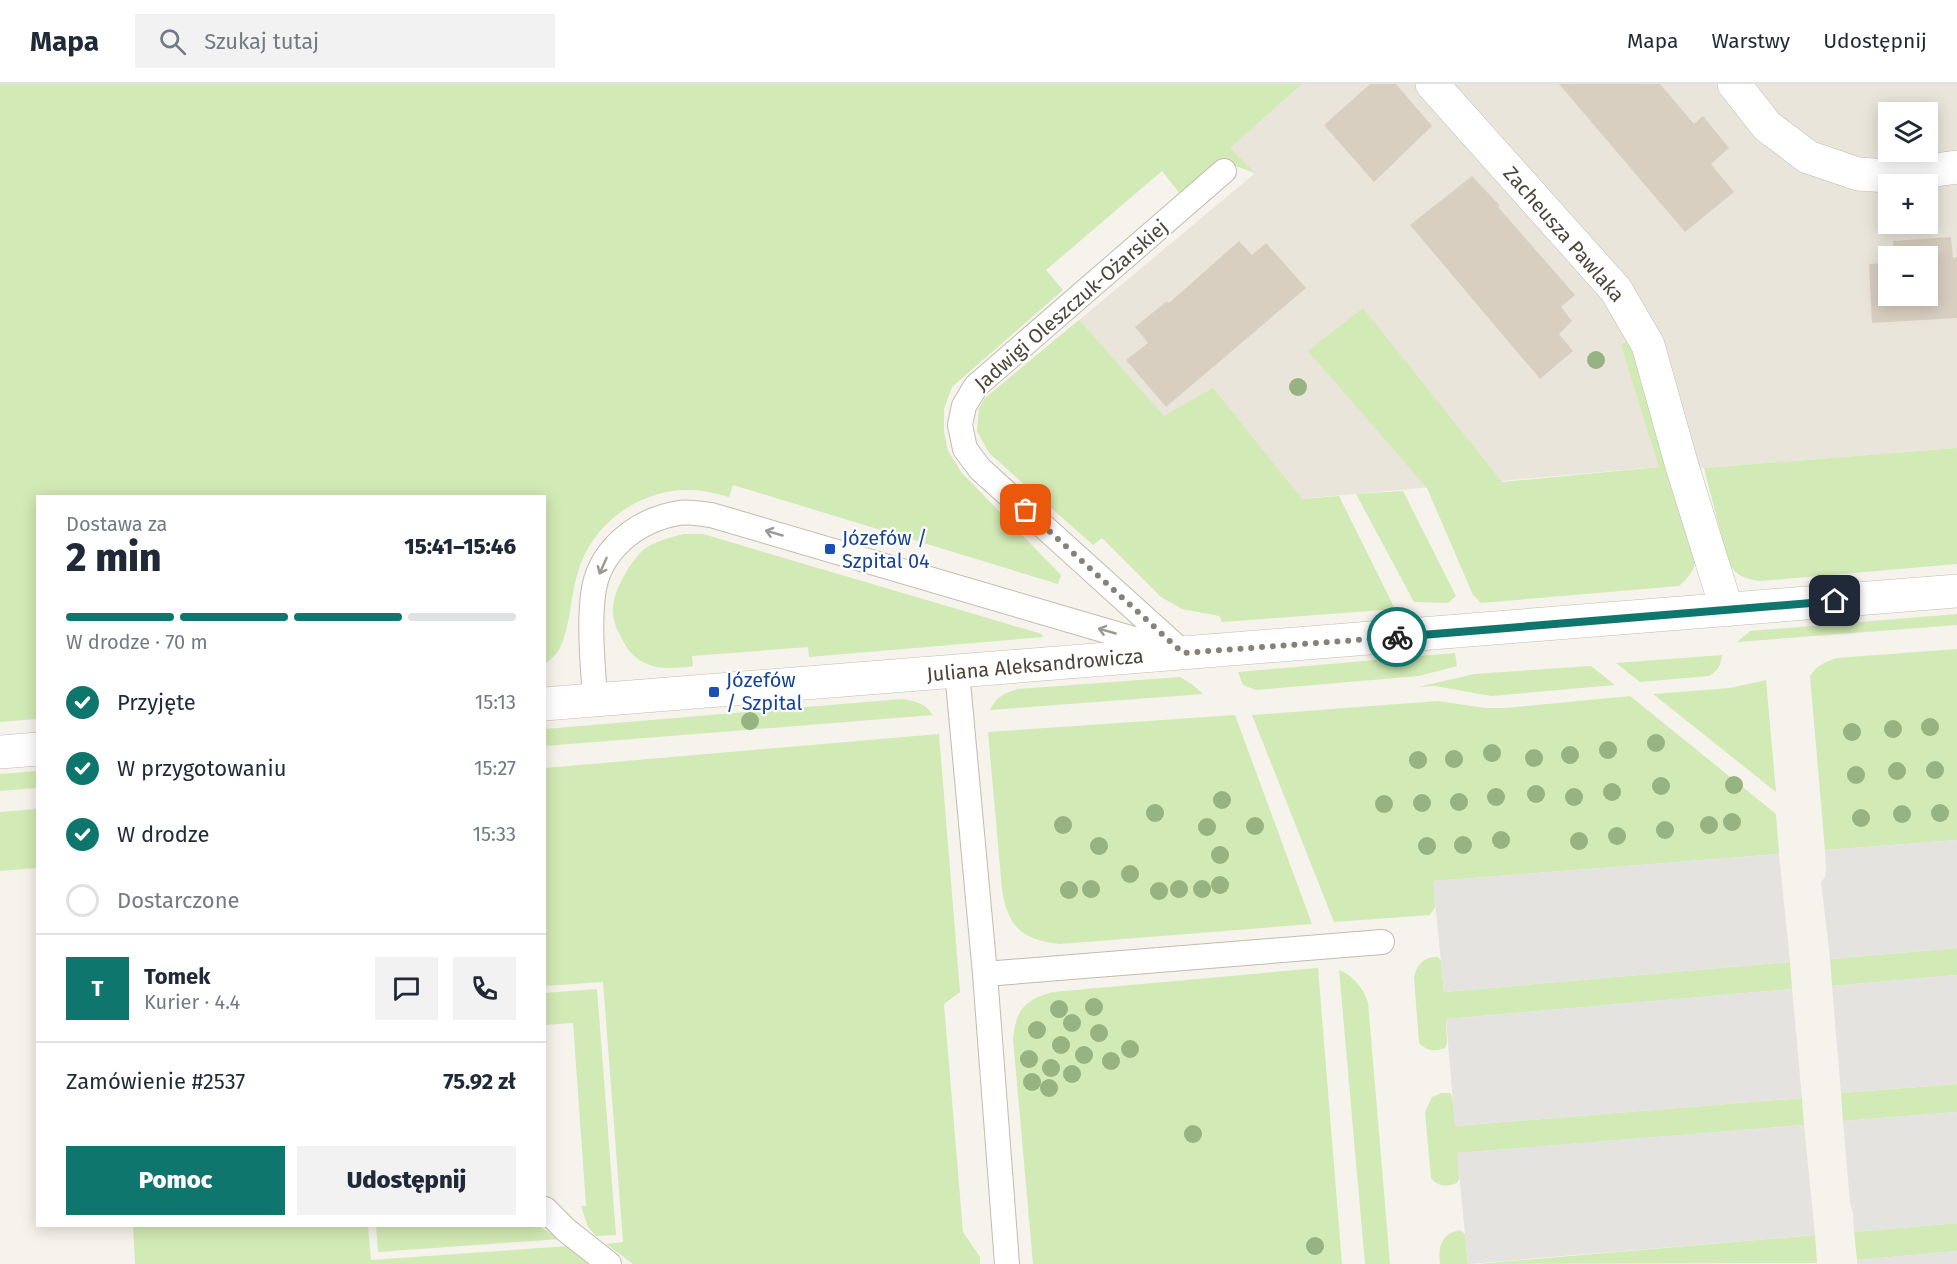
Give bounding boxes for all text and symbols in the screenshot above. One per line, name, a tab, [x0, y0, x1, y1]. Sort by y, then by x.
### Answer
search box	[135, 14, 555, 68]
text: Mapa	[30, 25, 99, 58]
icon: search	[156, 25, 189, 58]
text: Szukaj tutaj	[204, 28, 319, 55]
text: Mapa	[1627, 28, 1678, 54]
text: Warstwy	[1711, 28, 1790, 54]
text: Udostępnij	[1823, 28, 1927, 54]
map controls	[1878, 102, 1938, 306]
button: layers	[1878, 102, 1938, 162]
street label: Zacheusza Pawlaka	[1499, 161, 1629, 307]
button: +	[1878, 174, 1938, 234]
street label: Jadwigi Oleszczuk-Ożarskiej	[969, 215, 1173, 395]
button: −	[1878, 246, 1938, 306]
pin	[1000, 484, 1051, 535]
icon: bag	[1009, 493, 1042, 526]
text: Dostawa za	[66, 512, 167, 536]
place label: Józefów / Szpital 04	[842, 526, 930, 573]
one-way arrow	[765, 527, 784, 538]
text: 15:41–15:46	[404, 533, 516, 560]
text: 2 min	[66, 535, 162, 581]
marker: Józefów / Szpital 04	[823, 542, 837, 556]
one-way arrow	[596, 557, 608, 575]
pin	[1809, 575, 1860, 626]
icon: home	[1818, 584, 1851, 617]
courier	[1367, 607, 1427, 667]
icon: bike	[1381, 621, 1414, 654]
one-way arrow	[1097, 625, 1116, 636]
text: W drodze · 70 m	[66, 630, 208, 654]
street label: Juliana Aleksandrowicza	[926, 644, 1144, 686]
place label: Józefów / Szpital	[726, 668, 802, 715]
marker: Józefów / Szpital	[707, 685, 721, 699]
icon: check	[66, 686, 99, 719]
text: Przyjęte	[117, 689, 196, 716]
text: 15:13	[475, 690, 516, 714]
icon: check	[66, 752, 99, 785]
text: W przygotowaniu	[117, 755, 287, 782]
text: 15:27	[474, 756, 516, 780]
icon: check	[66, 818, 99, 851]
text: W drodze	[117, 821, 209, 848]
text: 15:33	[472, 822, 516, 846]
text: Dostarczone	[117, 887, 240, 914]
button: chat	[375, 957, 438, 1020]
button: phone	[453, 957, 516, 1020]
text: Tomek	[144, 963, 210, 990]
text: T	[92, 975, 103, 1002]
text: Kurier · 4.4	[144, 990, 240, 1014]
text: Zamówienie #2537	[66, 1068, 245, 1095]
text: 75.92 zł	[443, 1068, 516, 1095]
button: Pomoc	[66, 1146, 285, 1215]
button: Udostępnij	[297, 1146, 516, 1215]

